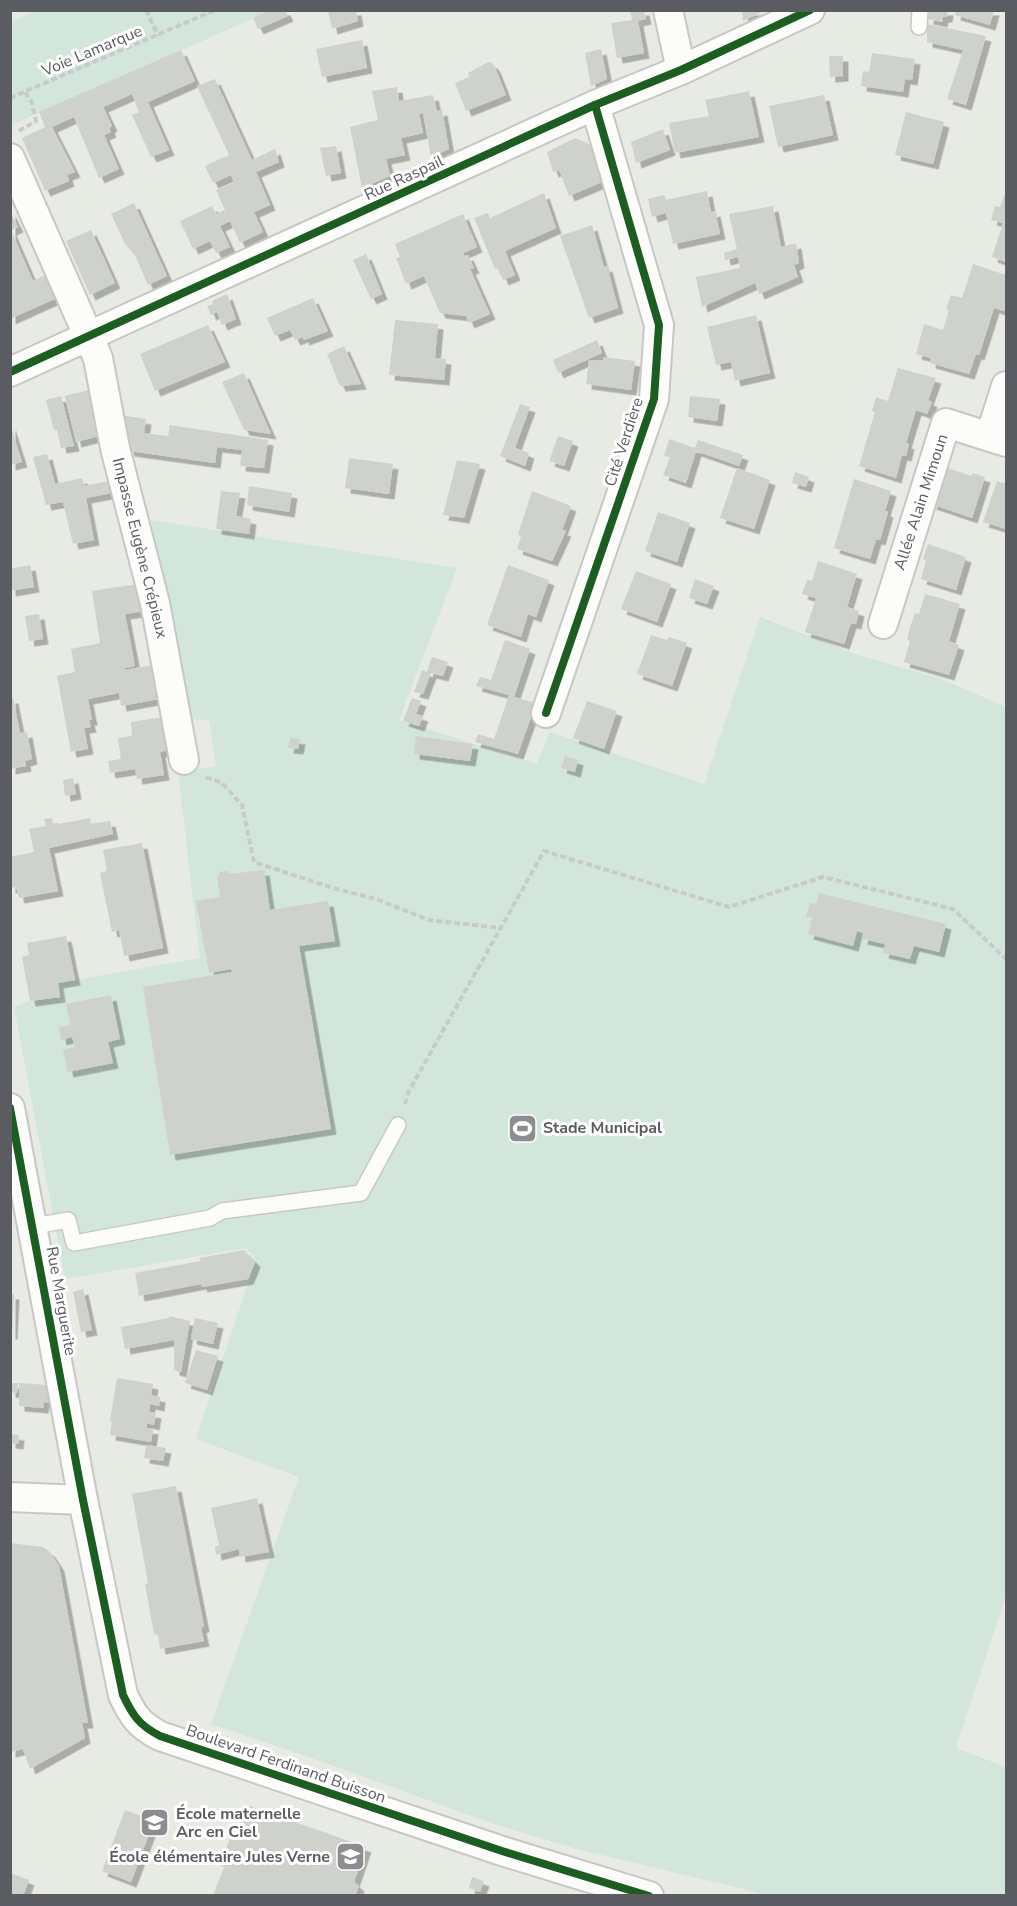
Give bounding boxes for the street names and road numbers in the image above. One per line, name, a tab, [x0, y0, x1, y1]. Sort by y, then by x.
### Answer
street label: Voie Lamarque	[37, 20, 146, 82]
street label: Rue Raspail	[361, 150, 448, 206]
street label: Cité Verdière	[599, 395, 649, 489]
street label: Allée Alain Mimoun	[889, 431, 953, 573]
street label: Impasse Eugène Crépieux	[107, 455, 173, 641]
street label: Rue Marguerite	[41, 1245, 81, 1357]
street label: Boulevard Ferdinand Buisson	[183, 1719, 389, 1809]

